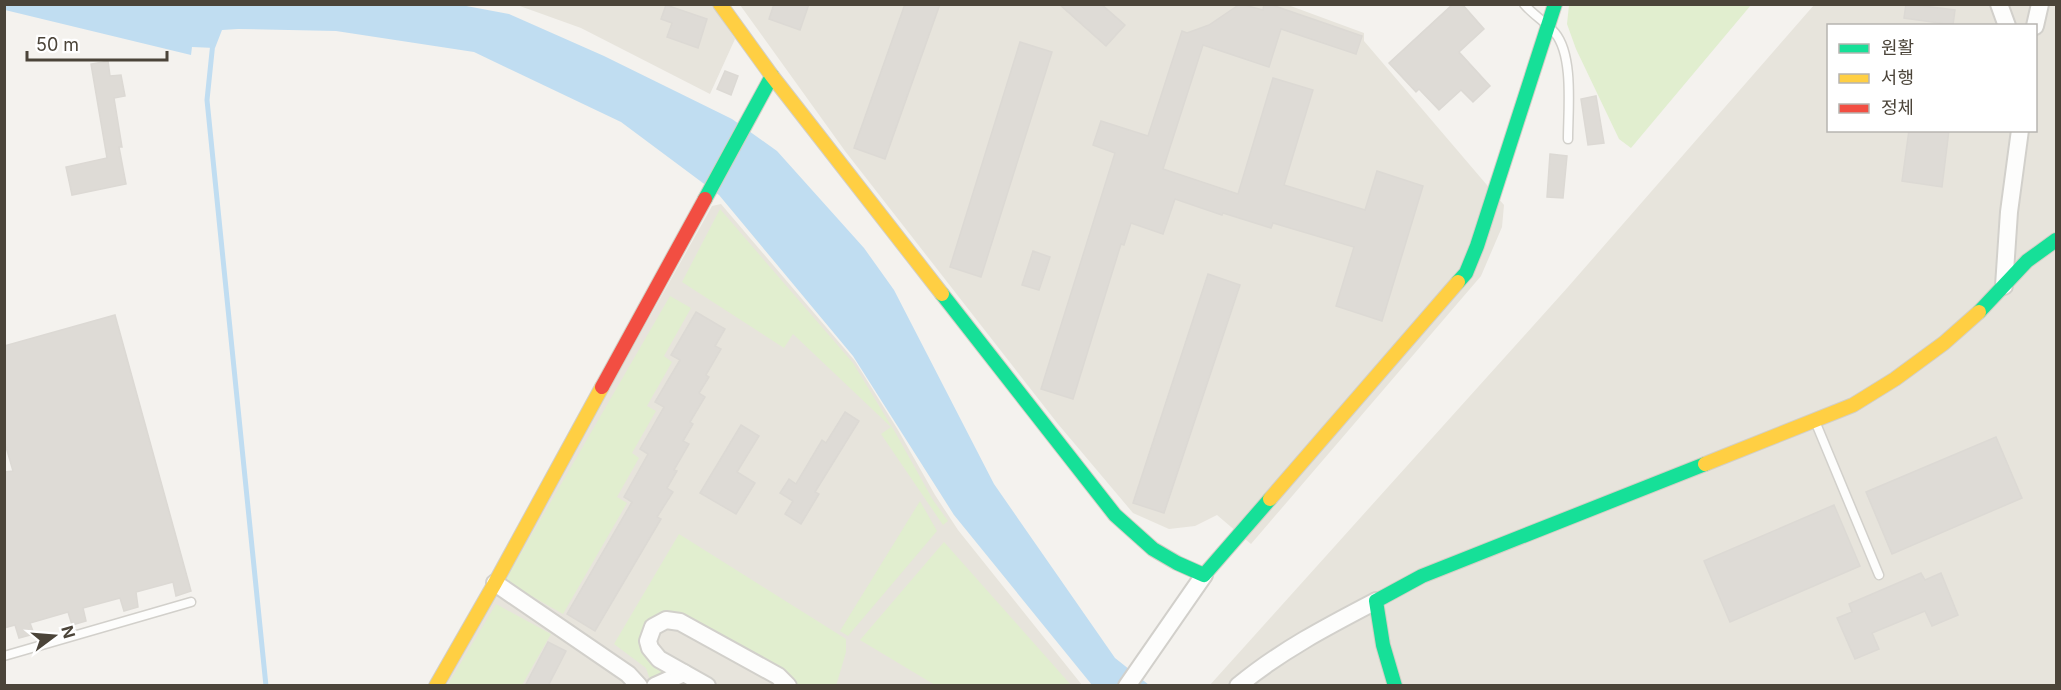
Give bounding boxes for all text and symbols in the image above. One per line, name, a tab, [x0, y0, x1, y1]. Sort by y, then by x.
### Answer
scale bar	[27, 24, 166, 62]
legend	[1827, 24, 2037, 132]
text: 50 m	[36, 34, 79, 55]
text: 원활	[1881, 37, 1914, 58]
text: 서행	[1881, 67, 1914, 88]
text: 정체	[1881, 97, 1914, 118]
north arrow	[24, 606, 84, 666]
text: N	[57, 623, 80, 640]

